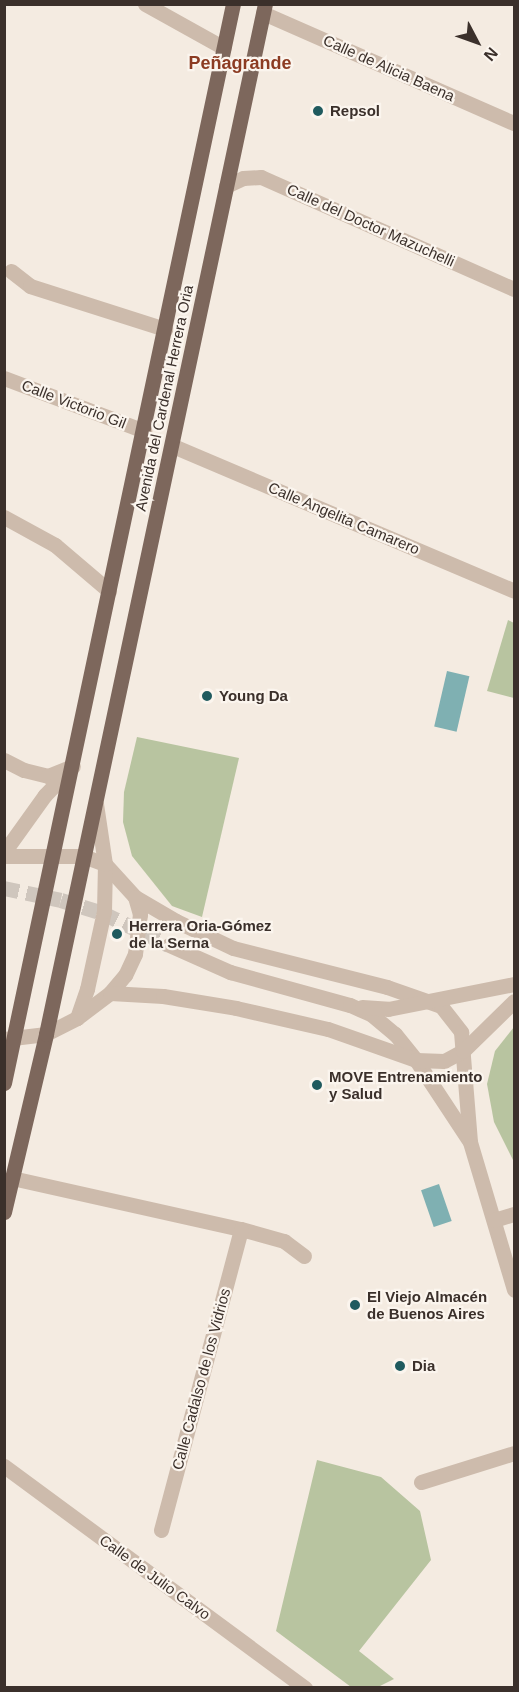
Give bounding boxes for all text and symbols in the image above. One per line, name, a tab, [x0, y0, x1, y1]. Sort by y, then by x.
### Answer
north arrow	[447, 12, 507, 72]
street label: Calle de Alicia Baena	[320, 31, 458, 105]
text: N	[481, 44, 501, 64]
district label: Peñagrande	[188, 52, 292, 74]
place label: Repsol	[330, 102, 380, 120]
marker: Repsol	[311, 104, 325, 118]
street label: Calle del Doctor Mazuchelli	[284, 180, 458, 270]
street label: Avenida del Cardenal Herrera Oria	[131, 283, 197, 513]
street label: Calle Victorio Gil	[19, 376, 129, 432]
street label: Calle Angelita Camarero	[265, 478, 423, 558]
place label: Young Da	[219, 687, 288, 705]
marker: Young Da	[200, 689, 214, 703]
place label: Herrera Oria-Gómez de la Serna	[129, 916, 272, 951]
marker: Herrera Oria-Gómez de la Serna	[110, 927, 124, 941]
place label: MOVE Entrenamiento y Salud	[329, 1067, 482, 1102]
marker: MOVE Entrenamiento y Salud	[310, 1078, 324, 1092]
street label: Calle Cadalso de los Vidrios	[168, 1286, 234, 1472]
place label: El Viejo Almacén de Buenos Aires	[367, 1287, 488, 1322]
marker: El Viejo Almacén de Buenos Aires	[348, 1298, 362, 1312]
place label: Dia	[412, 1357, 435, 1375]
marker: Dia	[393, 1359, 407, 1373]
street label: Calle de Julio Calvo	[96, 1531, 214, 1623]

